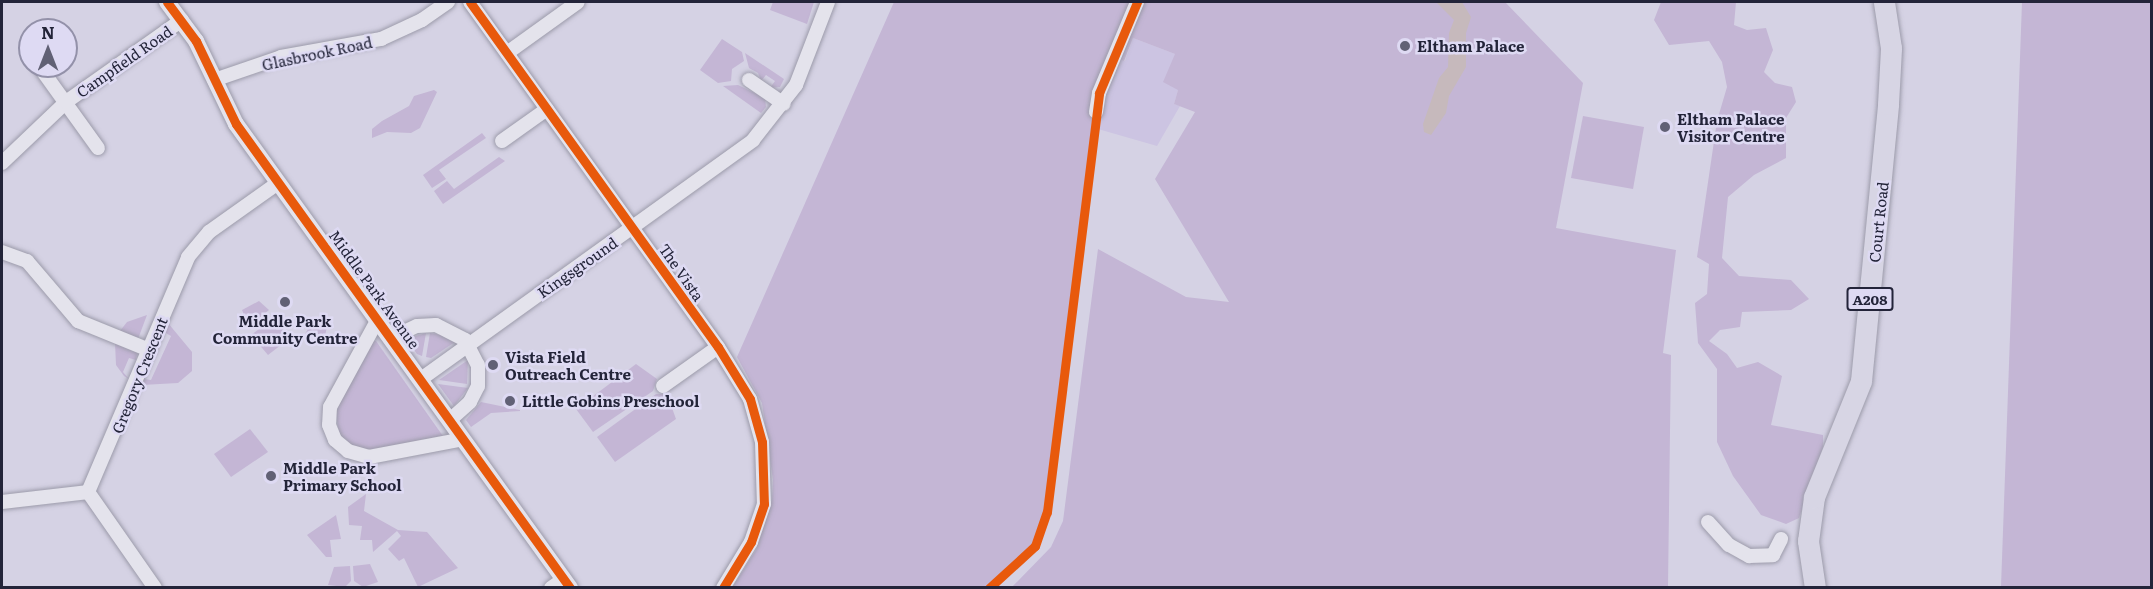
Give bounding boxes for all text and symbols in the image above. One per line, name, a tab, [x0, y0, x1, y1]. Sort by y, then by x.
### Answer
north arrow	[18, 18, 78, 78]
text: N	[41, 20, 55, 44]
street label: Campfield Road	[73, 21, 175, 101]
street label: Glasbrook Road	[260, 33, 374, 73]
place label: Eltham Palace	[1417, 37, 1525, 55]
marker: Eltham Palace	[1398, 39, 1412, 53]
place label: Eltham Palace Visitor Centre	[1677, 109, 1785, 144]
marker: Eltham Palace Visitor Centre	[1658, 120, 1672, 134]
street label: Court Road	[1865, 181, 1891, 263]
street label: Middle Park Avenue	[326, 226, 424, 352]
street label: Kingsground	[533, 233, 621, 301]
street label: The Vista	[656, 240, 708, 304]
road number: A208	[1846, 288, 1894, 310]
marker: Middle Park Community Centre	[278, 295, 292, 309]
place label: Middle Park Community Centre	[212, 311, 358, 346]
street label: Gregory Crescent	[107, 314, 171, 436]
place label: Vista Field Outreach Centre	[505, 347, 631, 382]
marker: Vista Field Outreach Centre	[486, 358, 500, 372]
place label: Little Gobins Preschool	[522, 392, 699, 410]
marker: Little Gobins Preschool	[503, 394, 517, 408]
place label: Middle Park Primary School	[283, 458, 402, 493]
marker: Middle Park Primary School	[264, 469, 278, 483]

